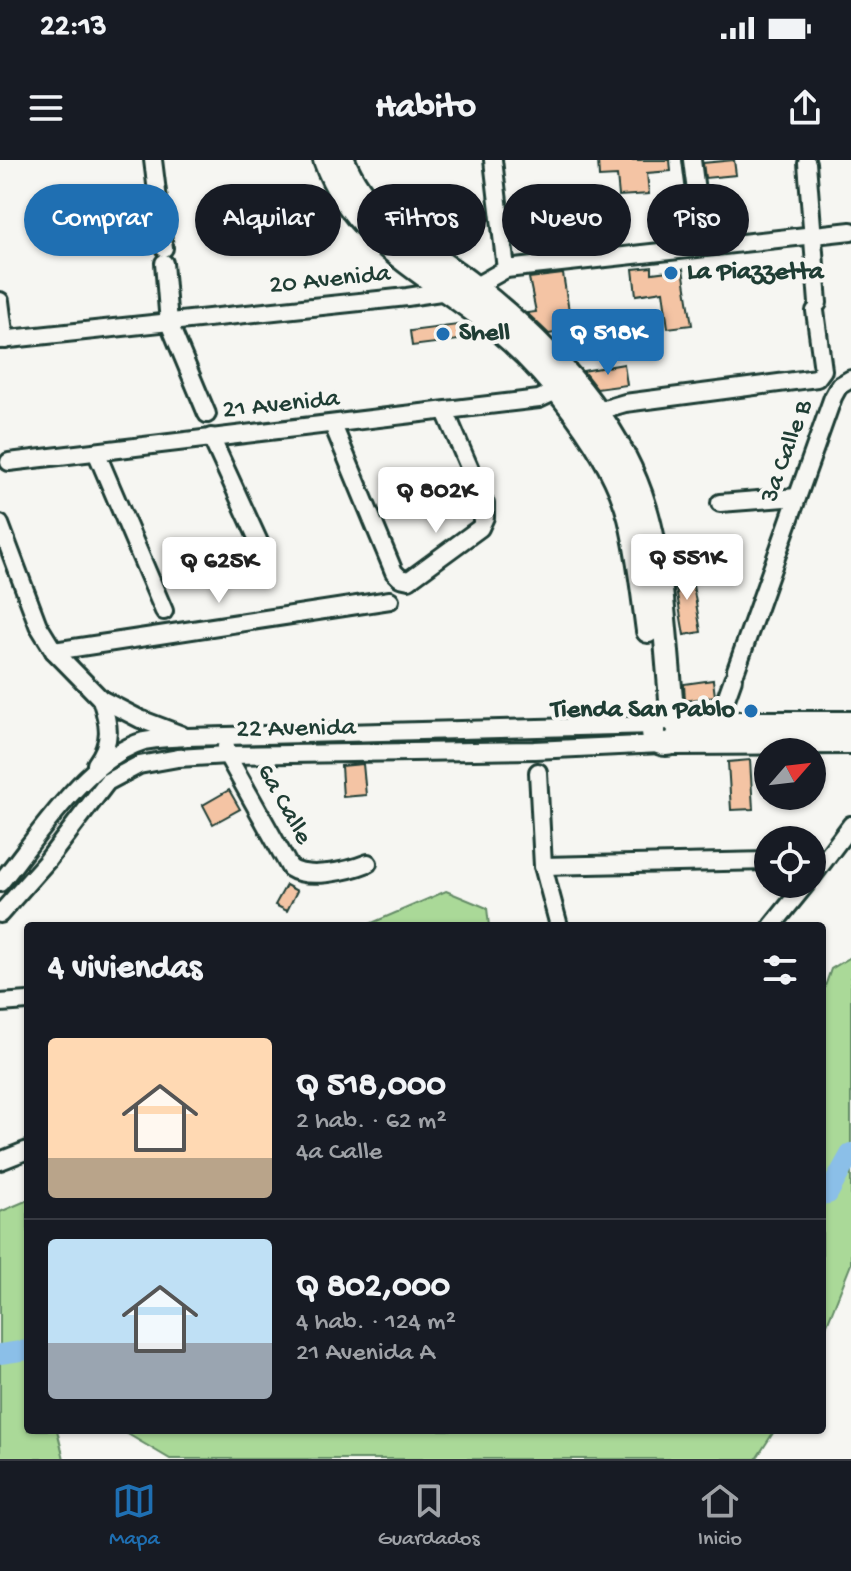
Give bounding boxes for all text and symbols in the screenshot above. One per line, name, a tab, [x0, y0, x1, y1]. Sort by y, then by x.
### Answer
text: 22:13	[40, 11, 107, 46]
icon: menu	[24, 86, 68, 130]
icon: share	[783, 86, 827, 130]
text: Habito	[375, 87, 476, 130]
chip: Comprar	[24, 184, 179, 256]
chip: Alquilar	[195, 184, 341, 256]
chip: Filtros	[357, 184, 486, 256]
chip: Nuevo	[502, 184, 631, 256]
chip: Piso	[647, 184, 749, 256]
place label: La Piazzetta	[687, 258, 825, 289]
street label: 20 Avenida	[268, 259, 394, 303]
marker: La Piazzetta	[662, 264, 680, 282]
pin: Q 518K	[543, 309, 673, 377]
place label: Shell	[459, 319, 510, 350]
text: Q 518K	[570, 319, 646, 350]
marker: Shell	[434, 325, 452, 343]
street label: 21 Avenida	[221, 384, 342, 428]
street label: 3a Calle B	[755, 396, 821, 508]
pin: Q 802K	[371, 467, 501, 535]
text: Q 802K	[396, 477, 476, 508]
pin: Q 551K	[622, 534, 752, 602]
pin: Q 625K	[154, 537, 284, 605]
text: Q 551K	[649, 544, 725, 575]
text: Q 625K	[180, 547, 258, 578]
place label: Tienda San Pablo	[549, 696, 736, 727]
marker: Tienda San Pablo	[742, 702, 760, 720]
street label: 22 Avenida	[236, 713, 358, 747]
north arrow	[754, 738, 826, 810]
map controls	[754, 738, 826, 898]
street label: 6a Calle	[248, 759, 318, 851]
button: locate	[754, 826, 826, 898]
icon: filters	[758, 948, 802, 992]
text: 4 viviendas	[48, 950, 202, 990]
text: Q 518,000	[296, 1067, 446, 1107]
icon: home	[112, 1070, 208, 1166]
text: 2 hab. · 62 m²	[296, 1107, 447, 1138]
text: 4a Calle	[296, 1138, 382, 1169]
text: Q 802,000	[296, 1268, 450, 1308]
icon: home	[112, 1271, 208, 1367]
text: 4 hab. · 124 m²	[296, 1308, 456, 1339]
text: 21 Avenida A	[296, 1339, 435, 1370]
tab: Mapa	[109, 1479, 160, 1553]
tab: Guardados	[378, 1479, 480, 1553]
tab: Inicio	[698, 1479, 742, 1553]

